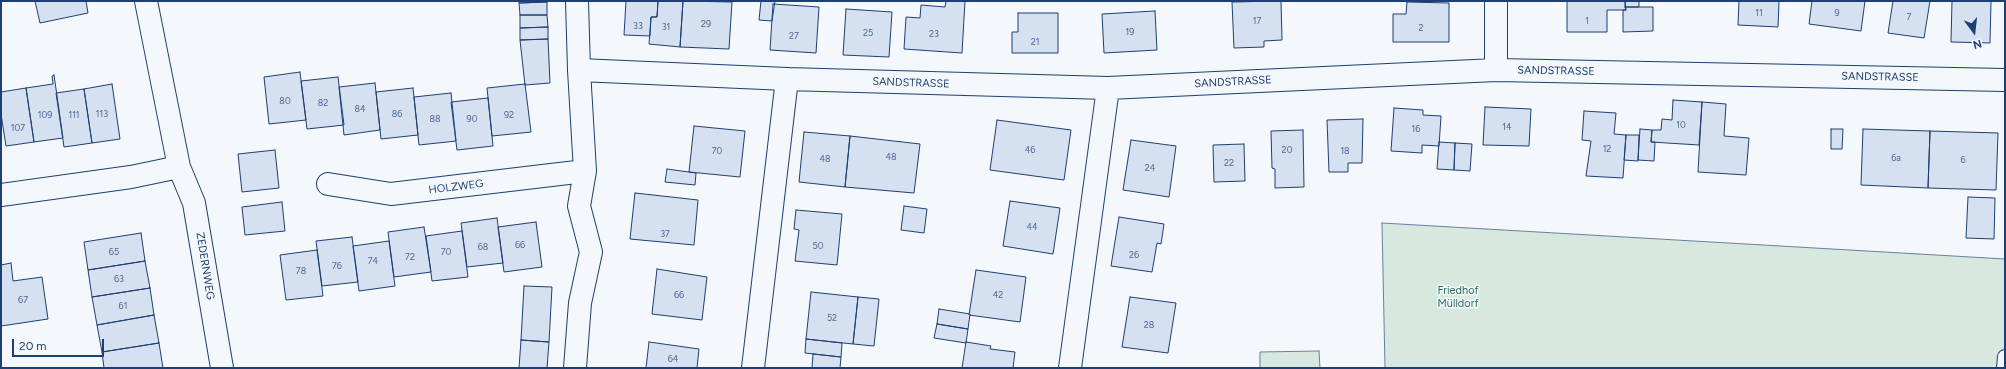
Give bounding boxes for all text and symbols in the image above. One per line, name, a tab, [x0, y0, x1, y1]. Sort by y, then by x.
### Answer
house number: 11	[1755, 8, 1763, 18]
house number: 9	[1834, 8, 1840, 18]
house number: 7	[1907, 12, 1911, 22]
north arrow	[1954, 12, 1994, 52]
house number: 17	[1253, 16, 1261, 26]
house number: 1	[1585, 16, 1589, 26]
house number: 29	[701, 19, 711, 29]
house number: 33	[633, 21, 643, 31]
house number: 31	[662, 22, 670, 32]
house number: 2	[1418, 23, 1424, 33]
house number: 19	[1126, 27, 1134, 37]
house number: 25	[863, 28, 873, 38]
house number: 23	[929, 29, 939, 39]
house number: 27	[789, 31, 799, 41]
house number: 21	[1031, 37, 1039, 47]
text: N	[1971, 37, 1983, 51]
street label: SANDSTRASSE	[1517, 64, 1595, 78]
street label: SANDSTRASSE	[1841, 70, 1919, 84]
street label: SANDSTRASSE	[1194, 73, 1272, 91]
street label: SANDSTRASSE	[872, 75, 950, 91]
house number: 80	[279, 96, 291, 106]
house number: 82	[318, 98, 328, 108]
house number: 84	[354, 104, 366, 114]
house number: 113	[96, 109, 108, 119]
house number: 86	[392, 109, 402, 119]
house number: 109	[38, 110, 52, 120]
house number: 111	[68, 110, 80, 120]
house number: 92	[504, 110, 514, 120]
house number: 88	[429, 114, 441, 124]
house number: 90	[467, 114, 477, 124]
house number: 10	[1676, 120, 1686, 130]
house number: 14	[1502, 122, 1512, 132]
house number: 107	[11, 123, 25, 133]
house number: 16	[1412, 124, 1420, 134]
house number: 12	[1603, 144, 1611, 154]
house number: 46	[1025, 145, 1035, 155]
house number: 20	[1282, 145, 1292, 155]
house number: 70	[712, 146, 722, 156]
house number: 18	[1340, 146, 1350, 156]
house number: 48	[885, 152, 897, 162]
house number: 6a	[1891, 153, 1901, 163]
house number: 48	[819, 154, 831, 164]
house number: 6	[1960, 155, 1966, 165]
house number: 22	[1224, 158, 1234, 168]
house number: 24	[1145, 163, 1155, 173]
street label: HOLZWEG	[428, 177, 484, 197]
house number: 44	[1026, 222, 1038, 232]
house number: 37	[660, 229, 670, 239]
street label: ZEDERNWEG	[193, 231, 217, 301]
house number: 66	[515, 240, 525, 250]
house number: 50	[813, 241, 823, 251]
house number: 68	[478, 242, 488, 252]
house number: 65	[109, 247, 119, 257]
house number: 70	[441, 247, 451, 257]
house number: 26	[1129, 250, 1139, 260]
house number: 72	[405, 252, 415, 262]
house number: 74	[368, 256, 378, 266]
house number: 76	[332, 261, 342, 271]
house number: 78	[296, 266, 306, 276]
house number: 63	[114, 274, 124, 284]
park label: Friedhof Mülldorf	[1437, 284, 1479, 310]
house number: 66	[674, 290, 684, 300]
house number: 42	[993, 290, 1003, 300]
house number: 67	[18, 295, 28, 305]
house number: 61	[119, 301, 127, 311]
house number: 52	[827, 313, 837, 323]
house number: 28	[1144, 320, 1154, 330]
scale bar	[14, 331, 106, 357]
text: 20 m	[19, 339, 47, 353]
house number: 64	[668, 354, 678, 364]

